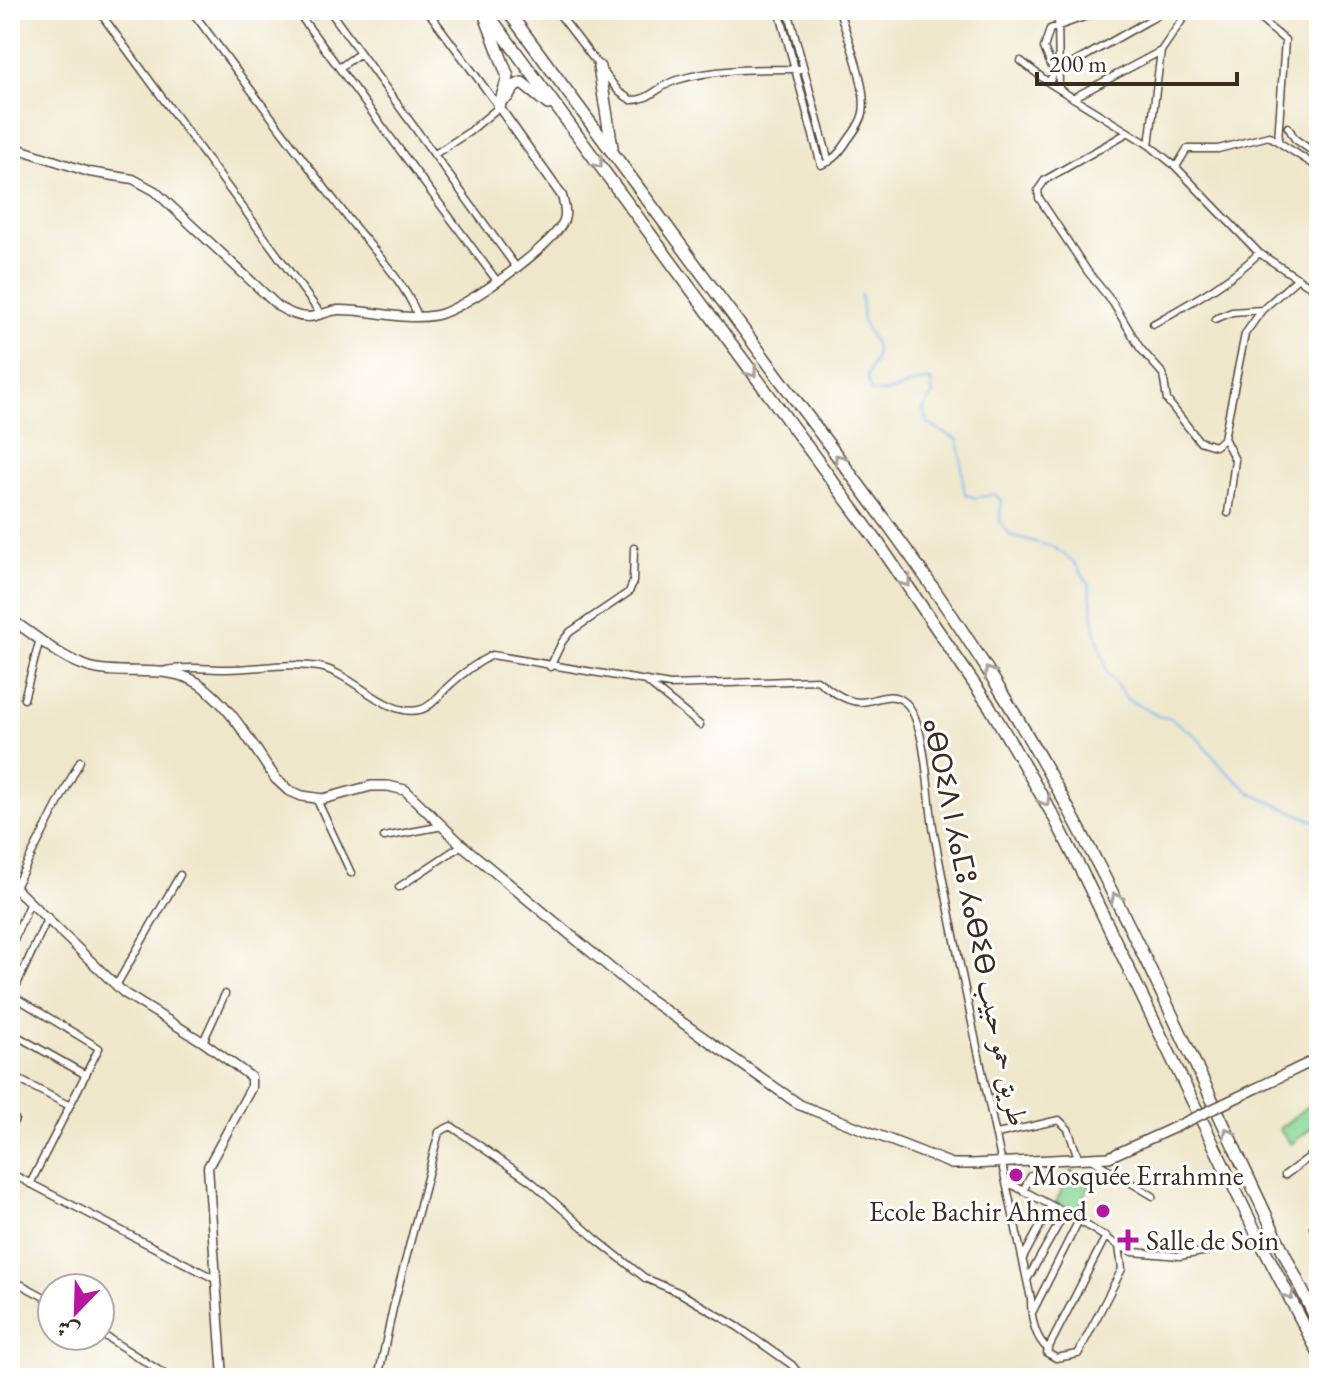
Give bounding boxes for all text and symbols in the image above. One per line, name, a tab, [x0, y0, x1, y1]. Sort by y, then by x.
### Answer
scale bar	[1037, 36, 1237, 86]
text: 200 m	[1049, 48, 1107, 79]
one-way arrow	[588, 154, 603, 169]
one-way arrow	[743, 363, 757, 378]
one-way arrow	[835, 453, 849, 468]
one-way arrow	[896, 573, 911, 587]
one-way arrow	[983, 666, 998, 680]
street label: ⴰⴱⵔⵉⴷ ⵏ ⵃⴰⵎⵓ ⵃⴰⴱⵉⴱ طريق حمو حبيب	[915, 715, 1037, 1129]
one-way arrow	[1035, 793, 1051, 807]
one-way arrow	[1110, 892, 1126, 907]
one-way arrow	[1222, 1127, 1238, 1141]
place label: Mosquée Errahmne	[1032, 1157, 1244, 1193]
marker: Mosquée Errahmne	[1007, 1166, 1025, 1184]
place label: Ecole Bachir Ahmed	[869, 1193, 1088, 1229]
marker: Ecole Bachir Ahmed	[1094, 1202, 1112, 1220]
place label: Salle de Soin	[1146, 1222, 1280, 1258]
marker: Salle de Soin	[1117, 1229, 1139, 1251]
north arrow	[36, 1272, 116, 1352]
one-way arrow	[1279, 1287, 1295, 1302]
text: ش	[53, 1312, 84, 1348]

